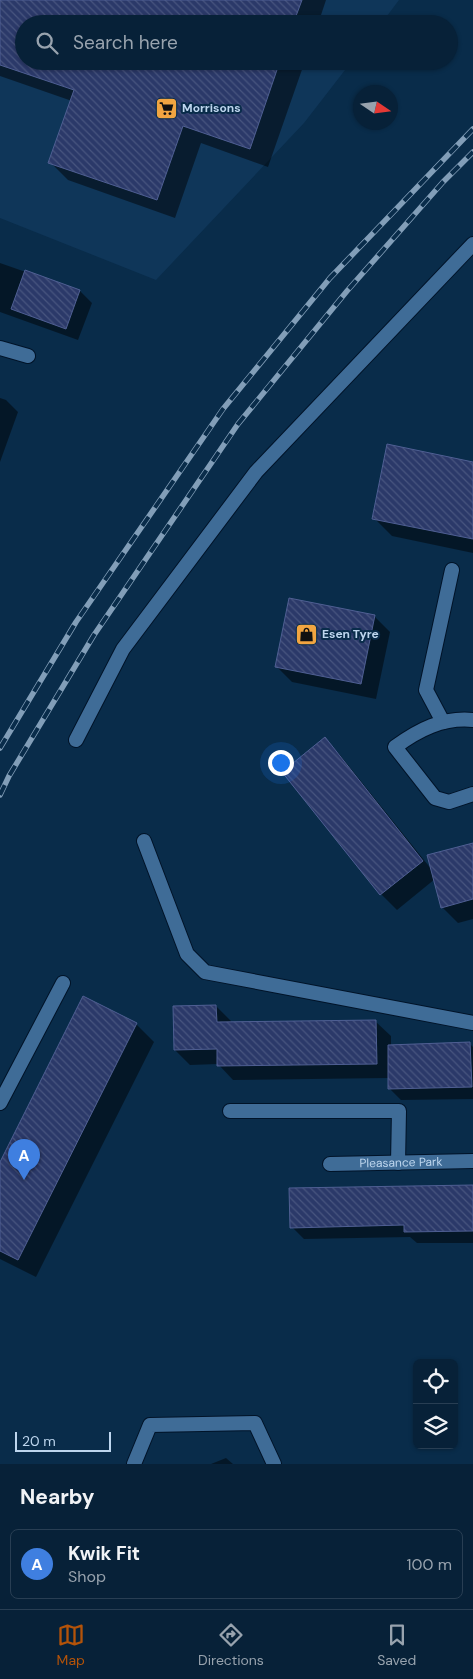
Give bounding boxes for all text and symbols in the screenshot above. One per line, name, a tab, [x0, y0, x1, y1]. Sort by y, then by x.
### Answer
search box	[15, 15, 458, 70]
icon: search	[33, 29, 61, 57]
text: Search here	[73, 30, 178, 55]
north arrow	[353, 85, 398, 130]
supermarket icon: Morrisons	[154, 96, 178, 120]
place label: Morrisons	[182, 100, 241, 116]
shop icon: Esen Tyre	[294, 622, 318, 646]
place label: Esen Tyre	[322, 626, 379, 642]
your location	[268, 750, 294, 776]
pin: A	[8, 1139, 40, 1180]
street label: Pleasance Park	[359, 1154, 443, 1171]
map controls	[413, 1359, 458, 1449]
button: locate	[413, 1359, 458, 1404]
button: layers	[413, 1404, 458, 1449]
scale bar	[15, 1429, 111, 1452]
text: 20 m	[22, 1432, 56, 1450]
text: Nearby	[20, 1483, 94, 1511]
text: Kwik Fit	[68, 1541, 140, 1566]
text: A	[31, 1554, 43, 1575]
text: 100 m	[407, 1554, 452, 1575]
text: Shop	[68, 1566, 106, 1587]
tab: Map	[57, 1621, 85, 1669]
tab: Directions	[198, 1621, 264, 1669]
tab: Saved	[377, 1621, 416, 1669]

